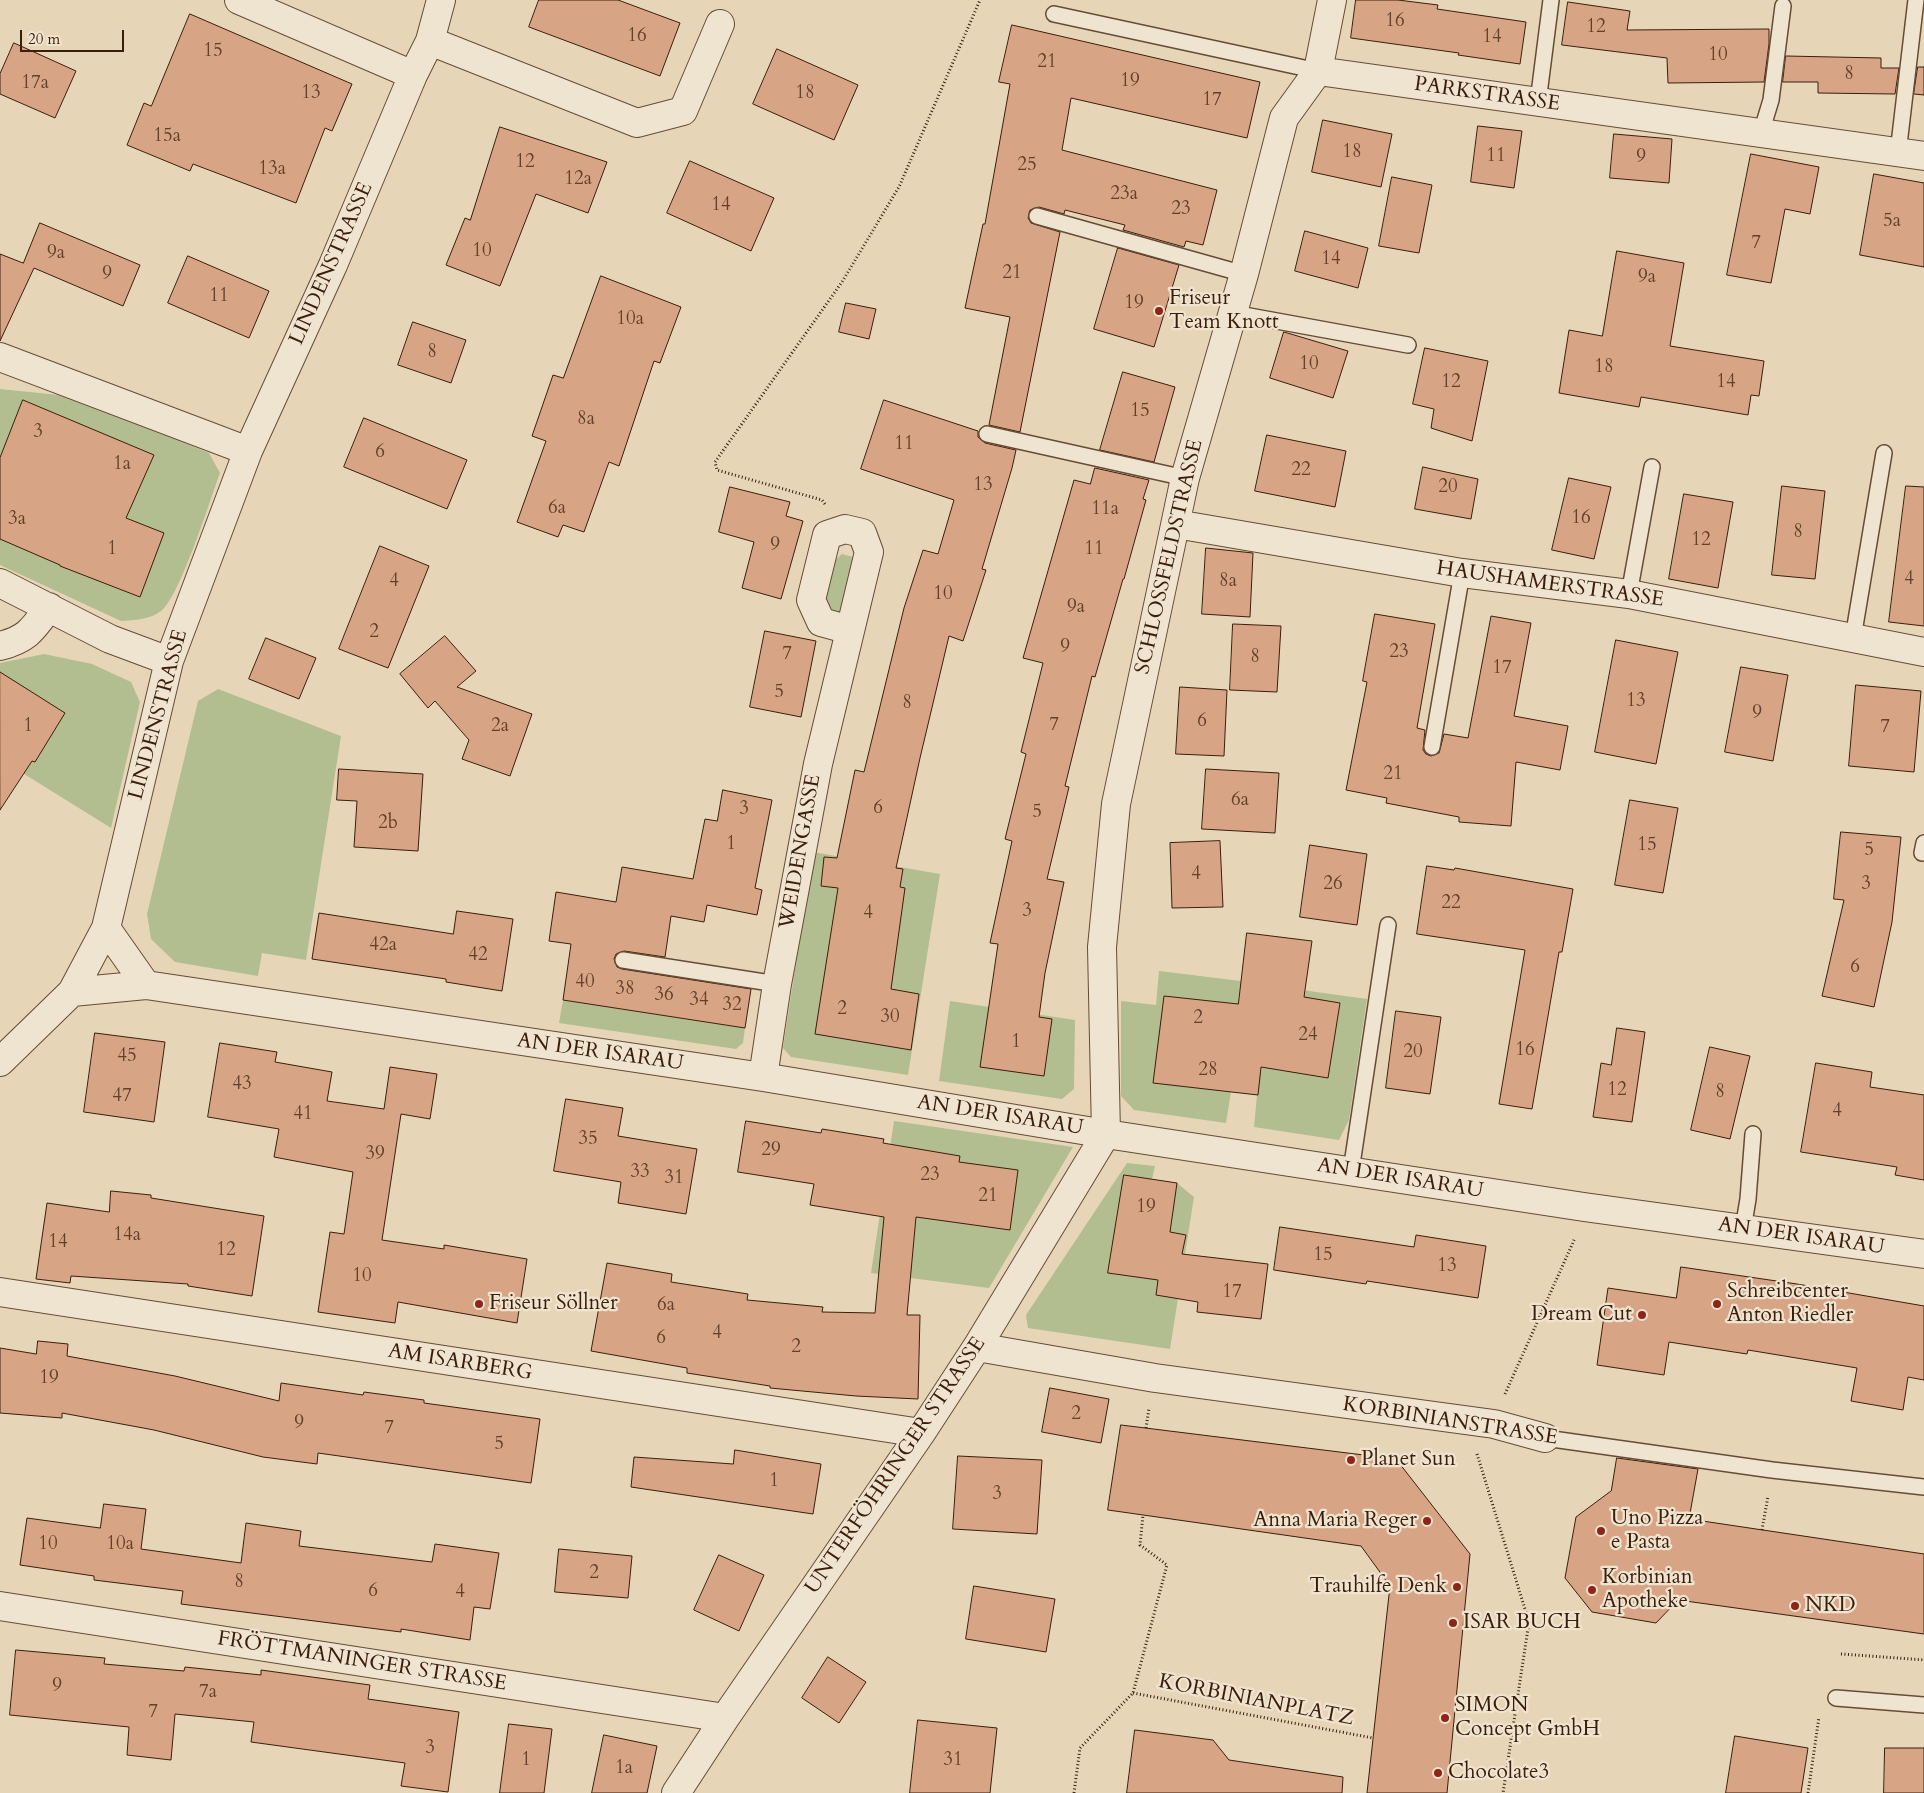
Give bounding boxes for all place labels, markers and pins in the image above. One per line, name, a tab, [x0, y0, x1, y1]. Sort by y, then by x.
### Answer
place label: Friseur Team Knott	[1169, 286, 1279, 336]
marker: Friseur Team Knott	[1153, 305, 1165, 317]
place label: Schreibcenter Anton Riedler	[1727, 1279, 1853, 1329]
place label: Friseur Söllner	[489, 1291, 618, 1317]
marker: Friseur Söllner	[473, 1298, 485, 1310]
marker: Schreibcenter Anton Riedler	[1711, 1298, 1723, 1310]
place label: Dream Cut	[1531, 1302, 1632, 1328]
marker: Dream Cut	[1636, 1309, 1648, 1321]
place label: Planet Sun	[1361, 1447, 1456, 1473]
marker: Planet Sun	[1345, 1454, 1357, 1466]
place label: Uno Pizza e Pasta	[1611, 1506, 1703, 1556]
place label: Anna Maria Reger	[1253, 1508, 1417, 1534]
marker: Anna Maria Reger	[1421, 1515, 1433, 1527]
marker: Uno Pizza e Pasta	[1595, 1525, 1607, 1537]
place label: Korbinian Apotheke	[1602, 1565, 1693, 1615]
place label: Trauhilfe Denk	[1309, 1574, 1447, 1600]
marker: Trauhilfe Denk	[1451, 1581, 1463, 1593]
marker: Korbinian Apotheke	[1586, 1584, 1598, 1596]
place label: NKD	[1805, 1593, 1856, 1619]
marker: NKD	[1789, 1600, 1801, 1612]
place label: ISAR BUCH	[1463, 1610, 1581, 1636]
marker: ISAR BUCH	[1447, 1617, 1459, 1629]
place label: SIMON Concept GmbH	[1455, 1693, 1600, 1743]
marker: SIMON Concept GmbH	[1439, 1712, 1451, 1724]
place label: Chocolate3	[1448, 1760, 1549, 1786]
marker: Chocolate3	[1432, 1767, 1444, 1779]

